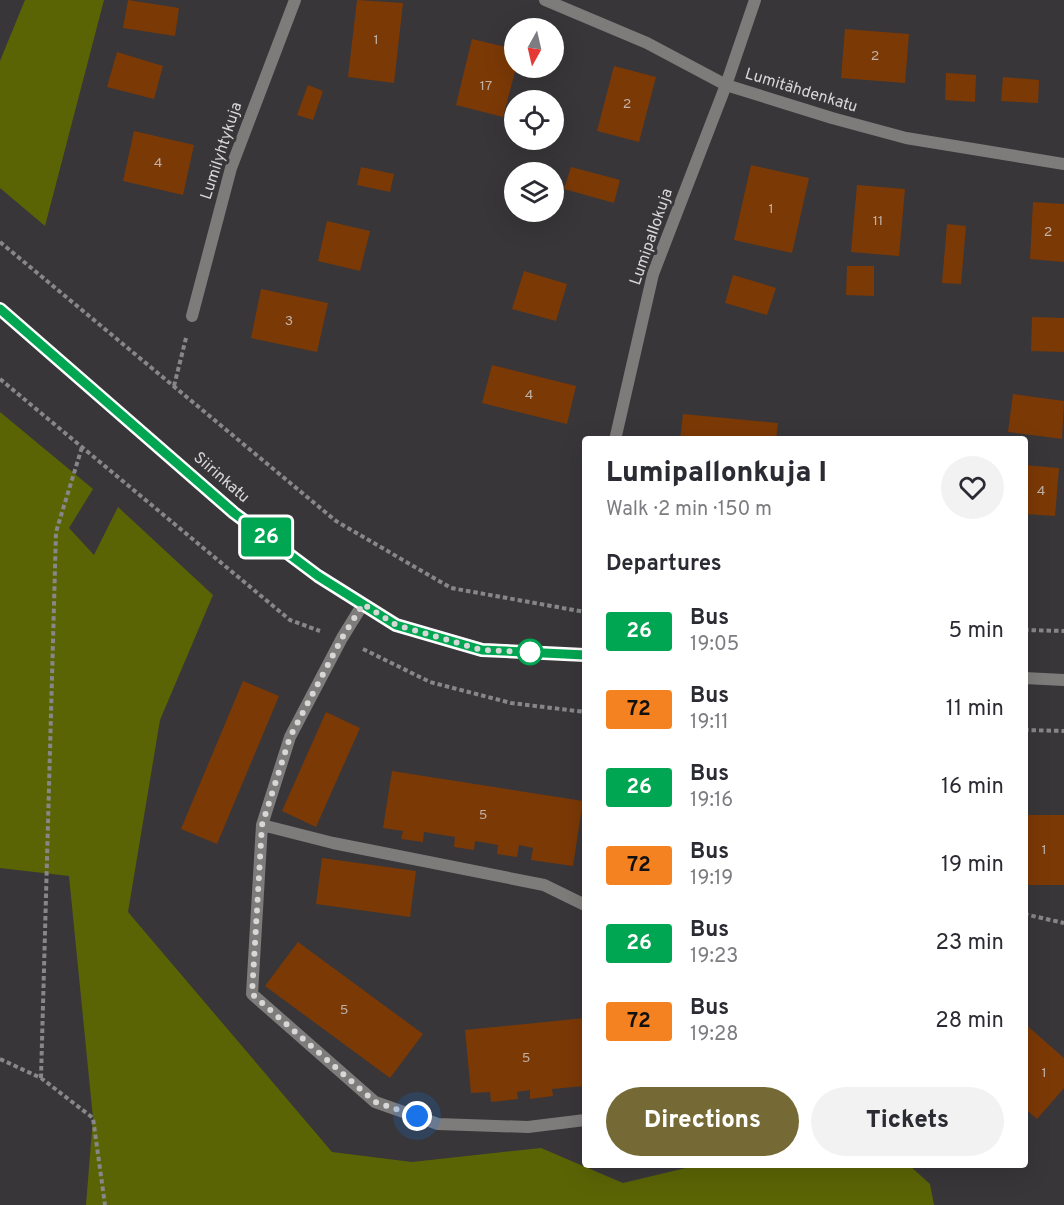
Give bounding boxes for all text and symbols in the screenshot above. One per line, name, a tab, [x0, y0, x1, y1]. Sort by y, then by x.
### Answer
north arrow	[504, 18, 564, 78]
map controls	[504, 18, 564, 222]
house number: 1	[373, 32, 379, 49]
house number: 2	[871, 48, 879, 65]
street label: Lumitähdenkatu	[742, 64, 860, 118]
house number: 17	[480, 78, 492, 95]
button: locate	[504, 90, 564, 150]
house number: 2	[623, 96, 631, 113]
street label: Lumilyhtykuja	[197, 100, 247, 202]
house number: 4	[154, 155, 162, 172]
button: layers	[504, 162, 564, 222]
street label: Lumipallokuja	[626, 186, 678, 288]
house number: 1	[768, 201, 774, 218]
house number: 11	[873, 213, 883, 230]
house number: 2	[1044, 224, 1052, 241]
house number: 3	[285, 313, 293, 330]
house number: 4	[525, 387, 533, 404]
street label: Siirinkatu	[189, 448, 253, 508]
text: Lumipallonkuja I	[606, 456, 827, 492]
button: heart	[941, 456, 1004, 519]
house number: 4	[1037, 483, 1045, 500]
text: Walk · 2 min · 150 m	[606, 497, 772, 523]
line badge: 26	[239, 518, 293, 556]
text: 26	[253, 524, 279, 551]
text: Departures	[606, 551, 722, 578]
text: Bus	[690, 605, 729, 632]
text: 26	[626, 618, 652, 645]
text: 5 min	[949, 618, 1004, 645]
text: 19:05	[690, 632, 739, 658]
unlabelled marker	[517, 639, 543, 665]
text: Bus	[690, 683, 729, 710]
text: 72	[627, 696, 651, 723]
text: 11 min	[946, 696, 1004, 723]
text: 19:11	[690, 710, 729, 736]
text: Bus	[690, 761, 729, 788]
text: 26	[626, 774, 652, 801]
text: 16 min	[941, 774, 1004, 801]
text: 19:16	[690, 788, 733, 814]
house number: 5	[479, 807, 487, 824]
text: Bus	[690, 839, 729, 866]
house number: 1	[1041, 842, 1047, 859]
text: 72	[627, 852, 651, 879]
text: 19 min	[941, 852, 1004, 879]
text: 19:19	[690, 866, 733, 892]
text: Bus	[690, 917, 729, 944]
text: 26	[626, 930, 652, 957]
text: 23 min	[936, 930, 1004, 957]
text: 19:23	[690, 944, 738, 970]
text: Bus	[690, 995, 729, 1022]
house number: 5	[340, 1002, 348, 1019]
text: 72	[627, 1008, 651, 1035]
text: 28 min	[935, 1008, 1004, 1035]
text: 19:28	[690, 1022, 738, 1048]
house number: 5	[522, 1050, 530, 1067]
house number: 1	[1041, 1065, 1047, 1082]
button: Directions	[606, 1087, 799, 1156]
button: Tickets	[811, 1087, 1004, 1156]
your location	[402, 1101, 432, 1131]

